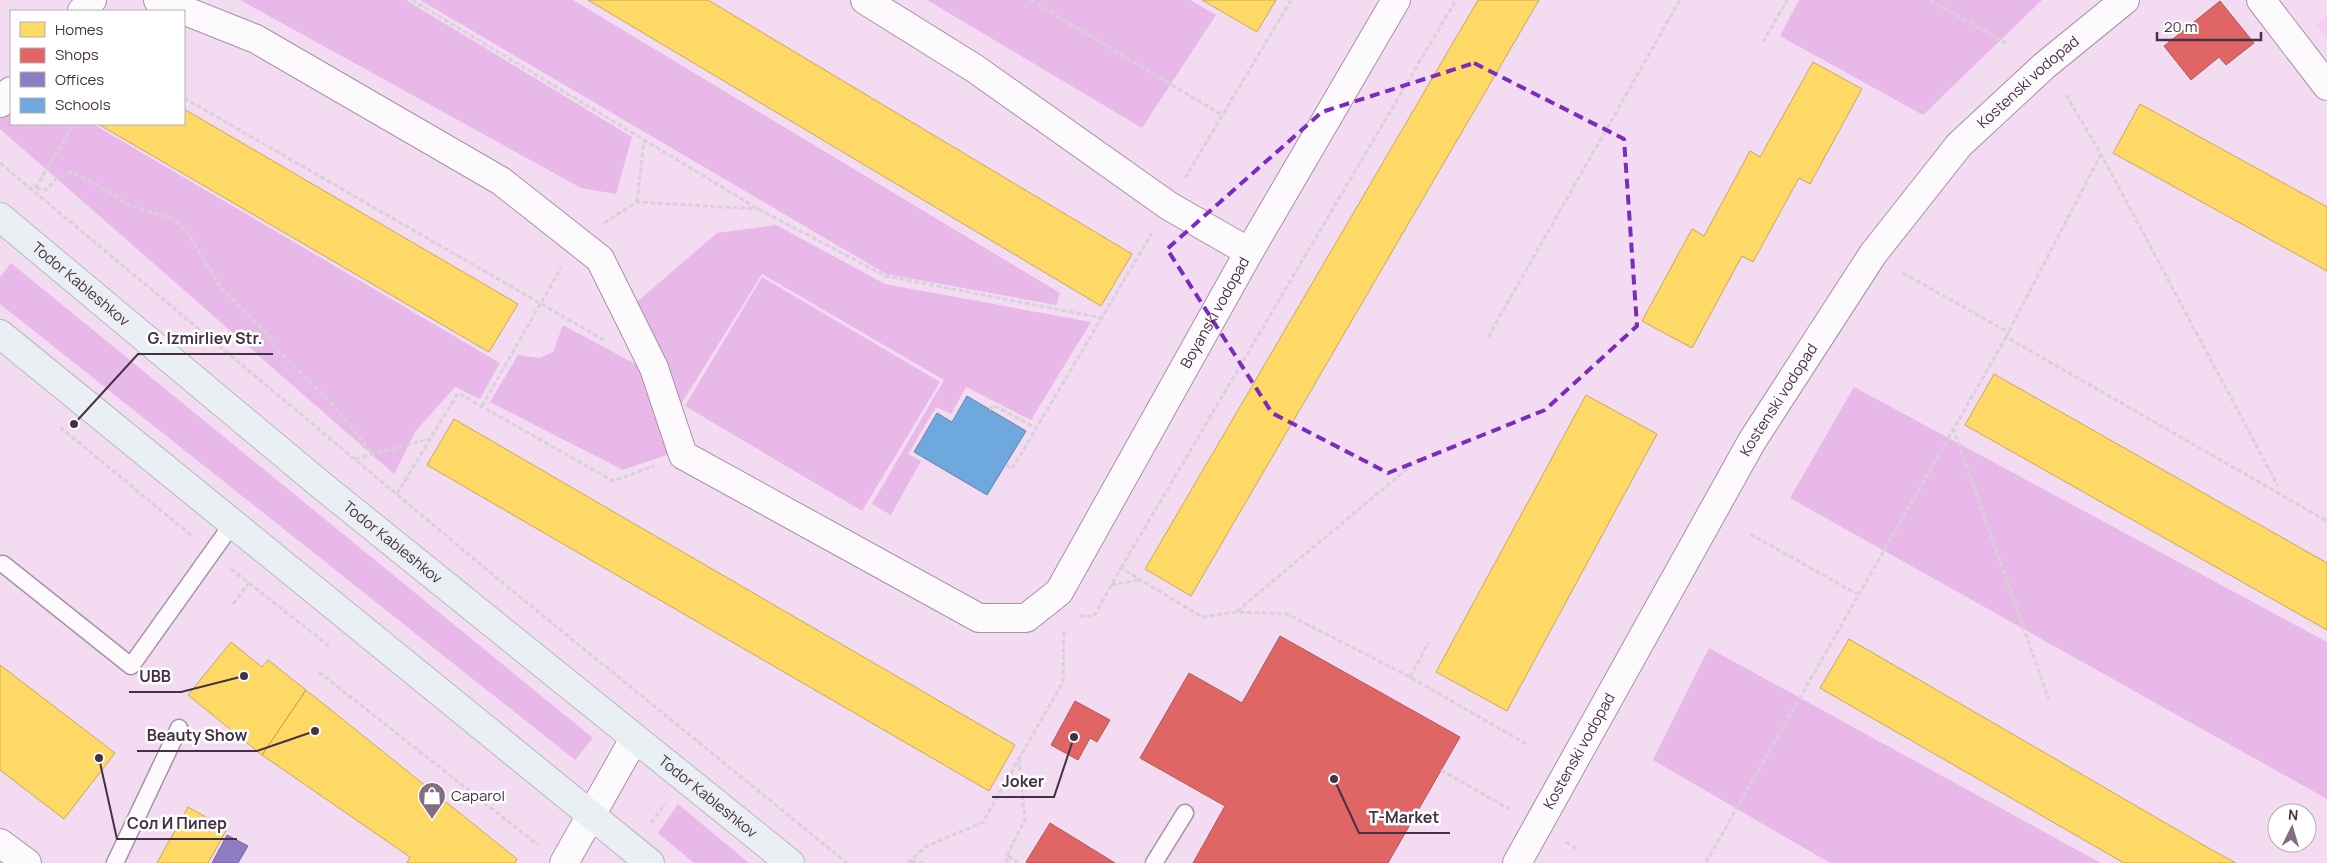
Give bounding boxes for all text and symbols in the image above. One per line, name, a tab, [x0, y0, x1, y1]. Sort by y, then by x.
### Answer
legend	[10, 10, 185, 125]
scale bar	[2157, 10, 2261, 42]
text: 20 m	[2164, 16, 2197, 37]
text: Homes	[55, 19, 104, 40]
street label: Kostenski vodopad	[1972, 31, 2083, 133]
text: Shops	[55, 44, 99, 65]
text: Offices	[55, 69, 104, 90]
text: Schools	[55, 94, 111, 115]
street label: Todor Kableshkov	[28, 237, 135, 331]
street label: Boyanski vodopad	[1175, 253, 1254, 372]
callout: G. Izmirliev Str.	[138, 323, 273, 354]
text: G. Izmirliev Str.	[148, 327, 263, 349]
street label: Kostenski vodopad	[1735, 339, 1822, 460]
street label: Todor Kableshkov	[339, 496, 447, 589]
callout: UBB	[129, 661, 181, 692]
text: UBB	[139, 665, 171, 687]
street label: Kostenski vodopad	[1538, 689, 1620, 813]
callout: Beauty Show	[137, 720, 257, 751]
text: Beauty Show	[147, 724, 247, 746]
street label: Todor Kableshkov	[654, 750, 762, 843]
callout: Joker	[992, 766, 1054, 797]
text: Joker	[1002, 770, 1044, 792]
shop icon: Caparol	[417, 781, 447, 820]
place label: Caparol	[451, 785, 505, 806]
callout: T-Market	[1359, 802, 1450, 833]
north arrow	[2267, 803, 2317, 853]
text: N	[2287, 805, 2299, 824]
text: T-Market	[1369, 806, 1439, 828]
callout: Сол И Пипер	[117, 808, 237, 839]
text: Сол И Пипер	[127, 812, 227, 834]

